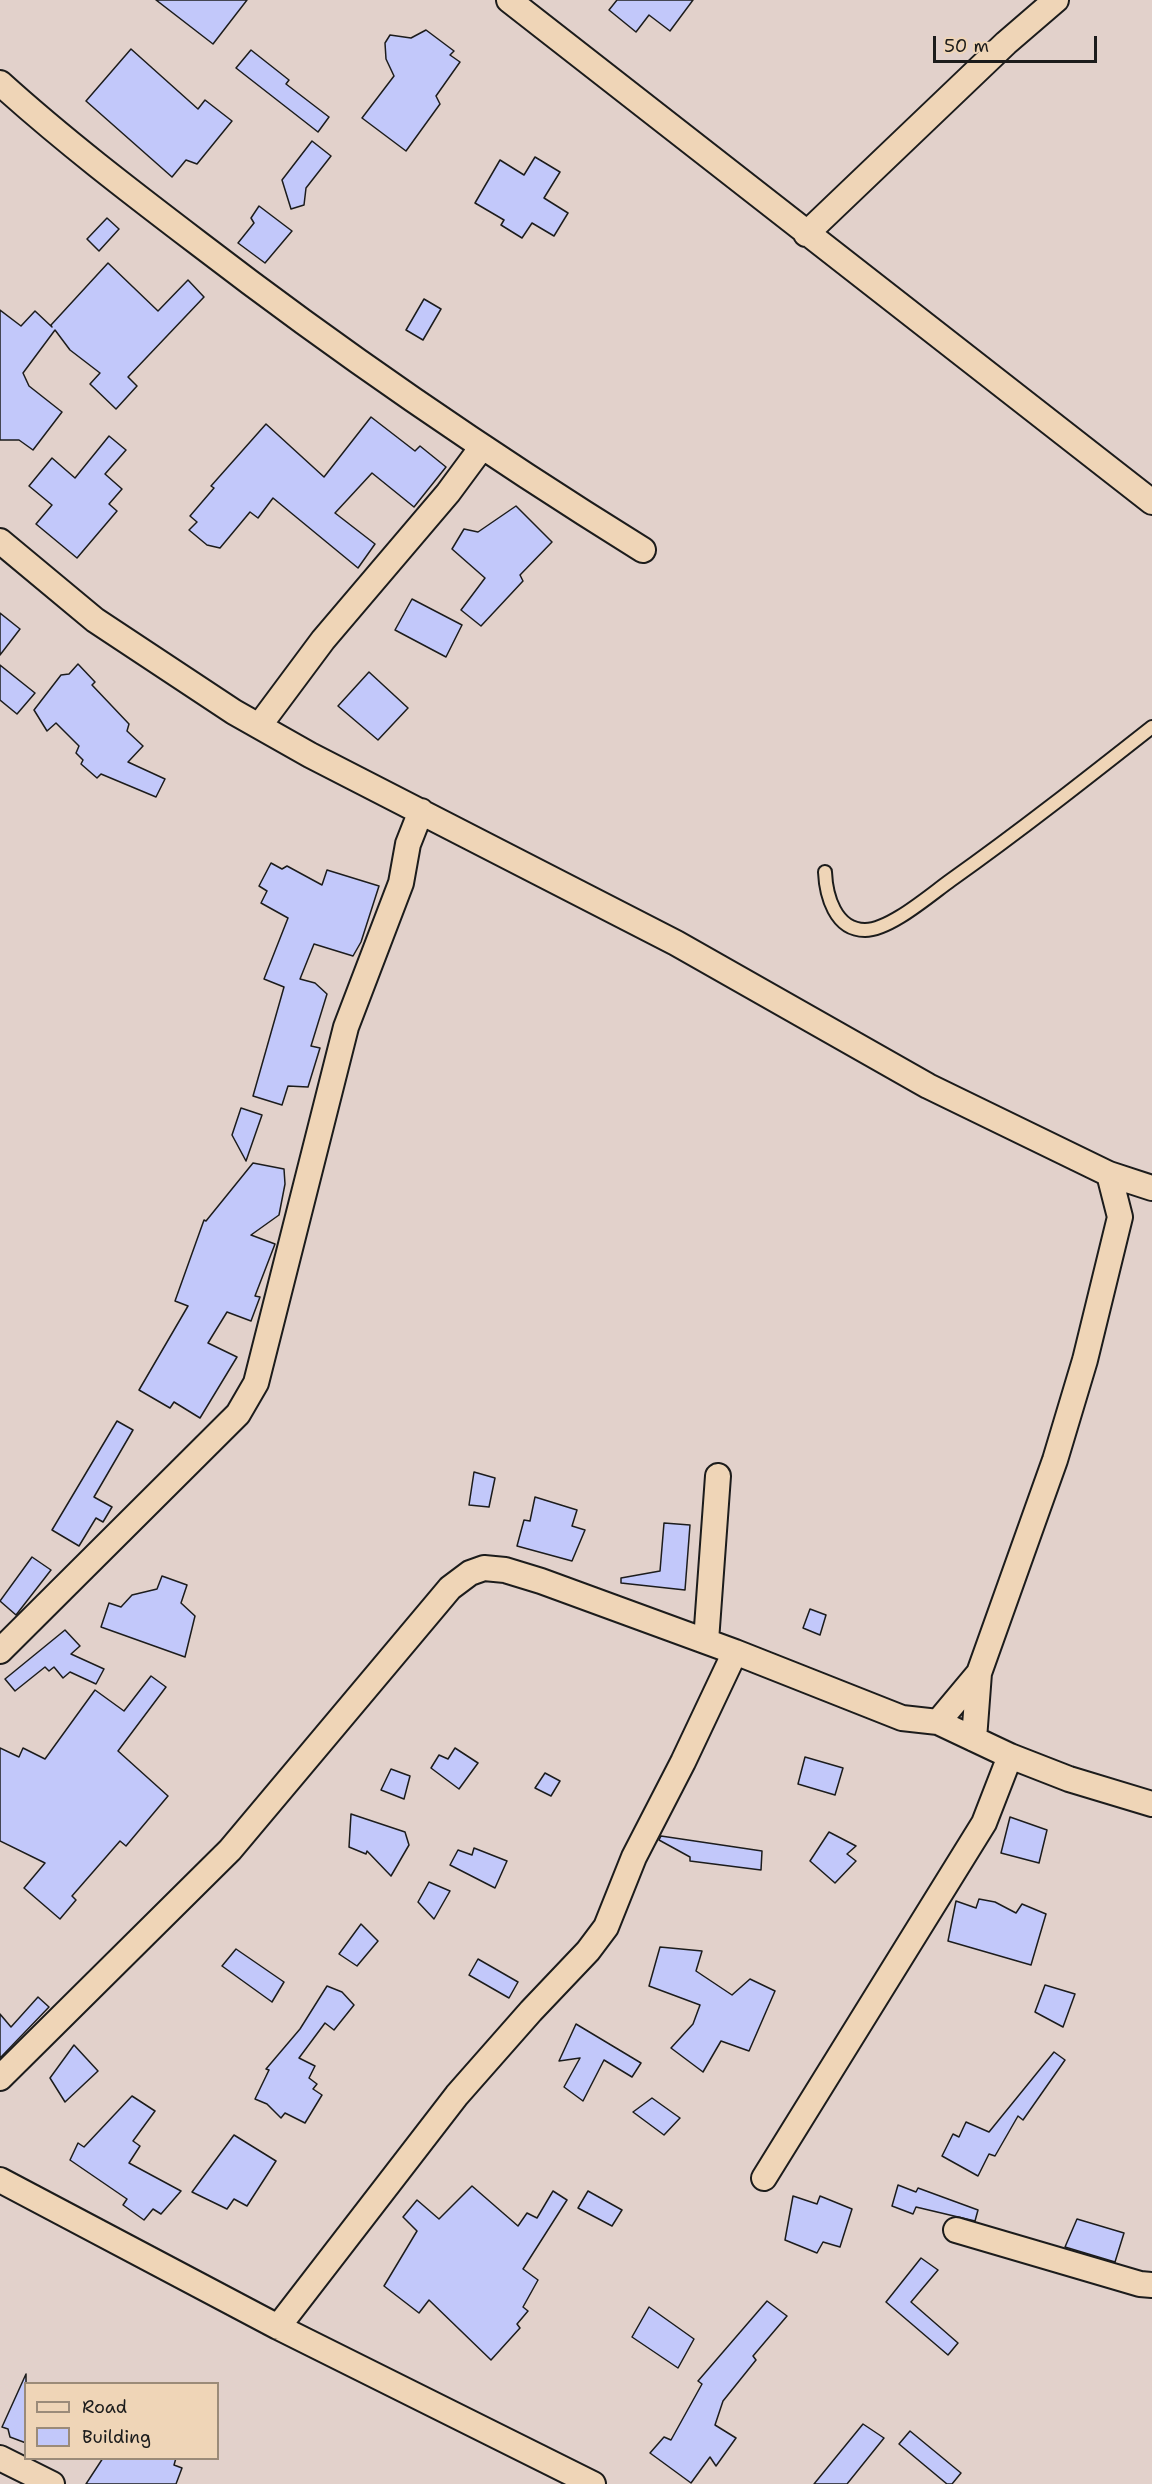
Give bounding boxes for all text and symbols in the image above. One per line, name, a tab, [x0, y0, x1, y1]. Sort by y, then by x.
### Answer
scale bar	[936, 24, 1100, 62]
text: 50 m	[944, 34, 989, 58]
legend	[24, 2382, 219, 2460]
text: Road	[82, 2395, 127, 2419]
text: Building	[82, 2425, 151, 2449]

